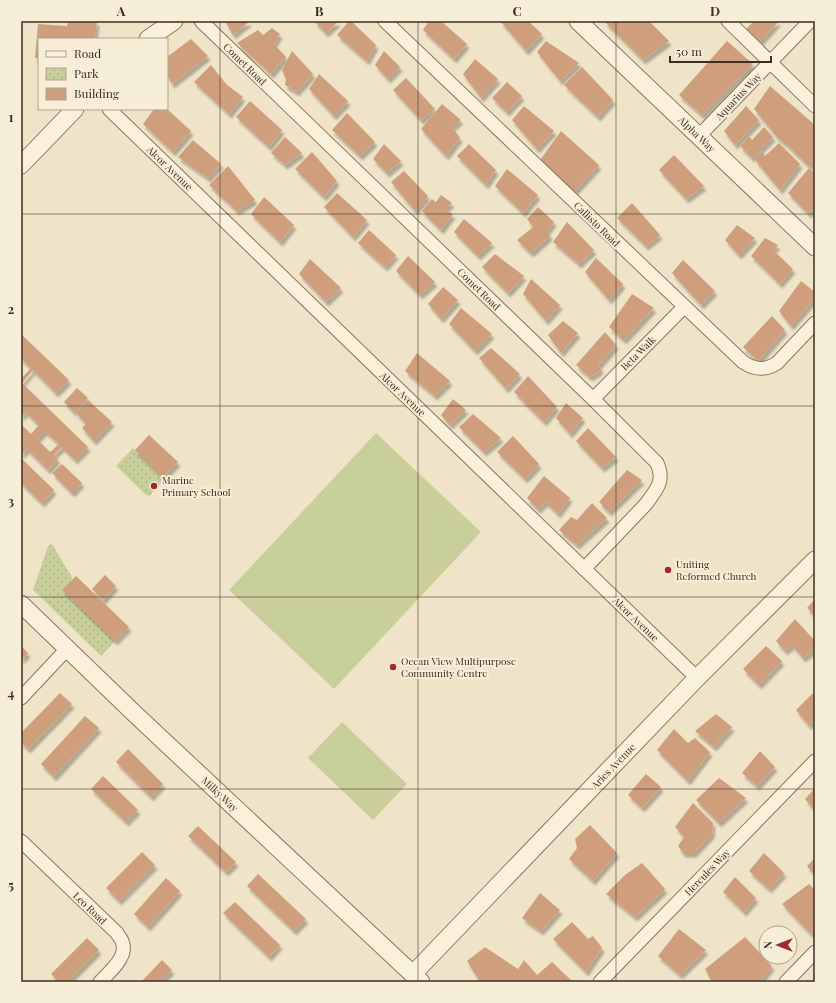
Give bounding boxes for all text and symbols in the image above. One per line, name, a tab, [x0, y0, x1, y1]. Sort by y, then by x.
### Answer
text: A	[116, 2, 126, 19]
text: B	[315, 2, 324, 19]
text: C	[512, 2, 522, 19]
text: D	[710, 2, 720, 19]
legend	[38, 38, 168, 110]
scale bar	[670, 38, 771, 64]
street label: Comet Road	[220, 40, 270, 88]
text: 50 m	[676, 43, 702, 59]
text: Road	[74, 45, 101, 61]
text: Park	[74, 65, 99, 81]
street label: Aquarius Way	[711, 69, 764, 124]
text: Building	[74, 85, 120, 101]
text: 1	[9, 108, 14, 125]
street label: Alpha Way	[675, 112, 719, 155]
street label: Alcor Avenue	[143, 142, 196, 193]
street label: Callisto Road	[571, 198, 623, 250]
street label: Comet Road	[454, 265, 504, 313]
text: 2	[8, 300, 15, 317]
street label: Beta Walk	[618, 332, 659, 373]
street label: Alcor Avenue	[376, 368, 429, 419]
place label: Marine Primary School	[162, 473, 231, 499]
marker: Marine Primary School	[149, 481, 159, 491]
text: 3	[8, 492, 14, 509]
place label: Uniting Reformed Church	[676, 557, 757, 583]
marker: Uniting Reformed Church	[663, 565, 673, 575]
street label: Alcor Avenue	[609, 593, 662, 644]
place label: Ocean View Multipurpose Community Centre	[401, 654, 516, 680]
marker: Ocean View Multipurpose Community Centre	[388, 662, 398, 672]
text: 4	[8, 684, 15, 701]
street label: Aries Avenue	[587, 740, 638, 793]
street label: Milky Way	[199, 773, 241, 815]
street label: Hercules Way	[681, 845, 733, 899]
text: 5	[8, 876, 14, 893]
street label: Leo Road	[70, 888, 110, 928]
north arrow	[758, 925, 798, 965]
text: N	[760, 941, 775, 949]

